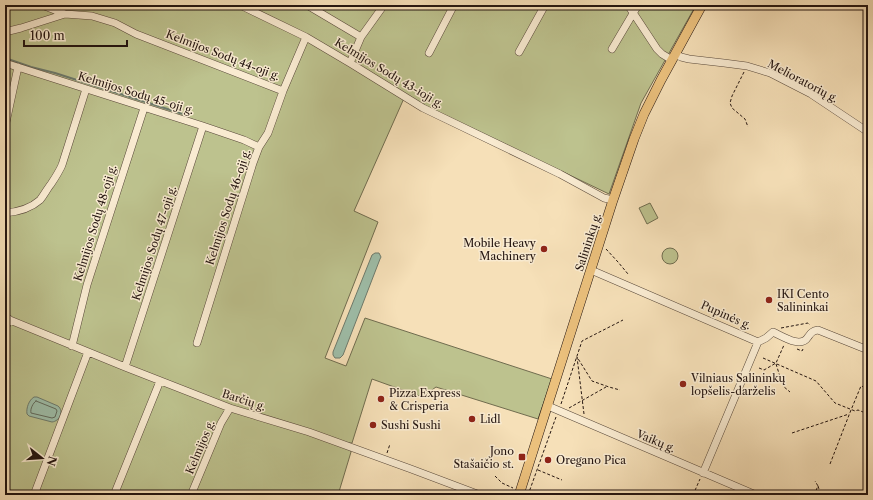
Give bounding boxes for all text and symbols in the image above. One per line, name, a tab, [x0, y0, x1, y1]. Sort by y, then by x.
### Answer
scale bar	[24, 22, 127, 48]
street label: Kelmijos Sodų 44-oji g.	[164, 27, 282, 83]
text: 100 m	[30, 28, 65, 43]
street label: Kelmijos Sodų 43-ioji g.	[332, 35, 446, 111]
street label: Melioratorių g.	[765, 57, 841, 105]
street label: Kelmijos Sodų 45-oji g.	[76, 69, 196, 117]
street label: Kelmijos Sodų 46-oji g.	[203, 147, 253, 267]
street label: Kelmijos Sodų 48-oji g.	[71, 163, 119, 283]
street label: Kelmijos Sodų 47-oji g.	[129, 184, 179, 302]
street label: Salininkų g.	[572, 211, 604, 273]
place label: Mobile Heavy Machinery	[463, 236, 537, 263]
marker: Mobile Heavy Machinery	[539, 244, 549, 254]
place label: IKI Cento Salininkai	[777, 287, 829, 314]
marker: IKI Cento Salininkai	[764, 295, 774, 305]
street label: Pupinės g.	[699, 298, 753, 332]
place label: Vilniaus Salininkų lopšelis-darželis	[690, 371, 786, 398]
marker: Vilniaus Salininkų lopšelis-darželis	[678, 379, 688, 389]
street label: Barčių g.	[220, 386, 268, 414]
place label: Pizza Express & Crisperia	[389, 386, 461, 413]
marker: Pizza Express & Crisperia	[376, 394, 386, 404]
place label: Lidl	[480, 412, 501, 426]
marker: Lidl	[467, 414, 477, 424]
street label: Kelmijos g.	[182, 418, 218, 476]
place label: Sushi Sushi	[381, 418, 441, 432]
marker: Sushi Sushi	[368, 420, 378, 430]
street label: Vaikų g.	[634, 426, 678, 455]
north arrow	[22, 438, 62, 478]
place label: Jono Stašaičio st.	[453, 444, 514, 471]
marker: Jono Stašaičio st.	[517, 452, 527, 462]
place label: Oregano Pica	[556, 453, 626, 467]
text: N	[43, 454, 60, 468]
marker: Oregano Pica	[543, 455, 553, 465]

